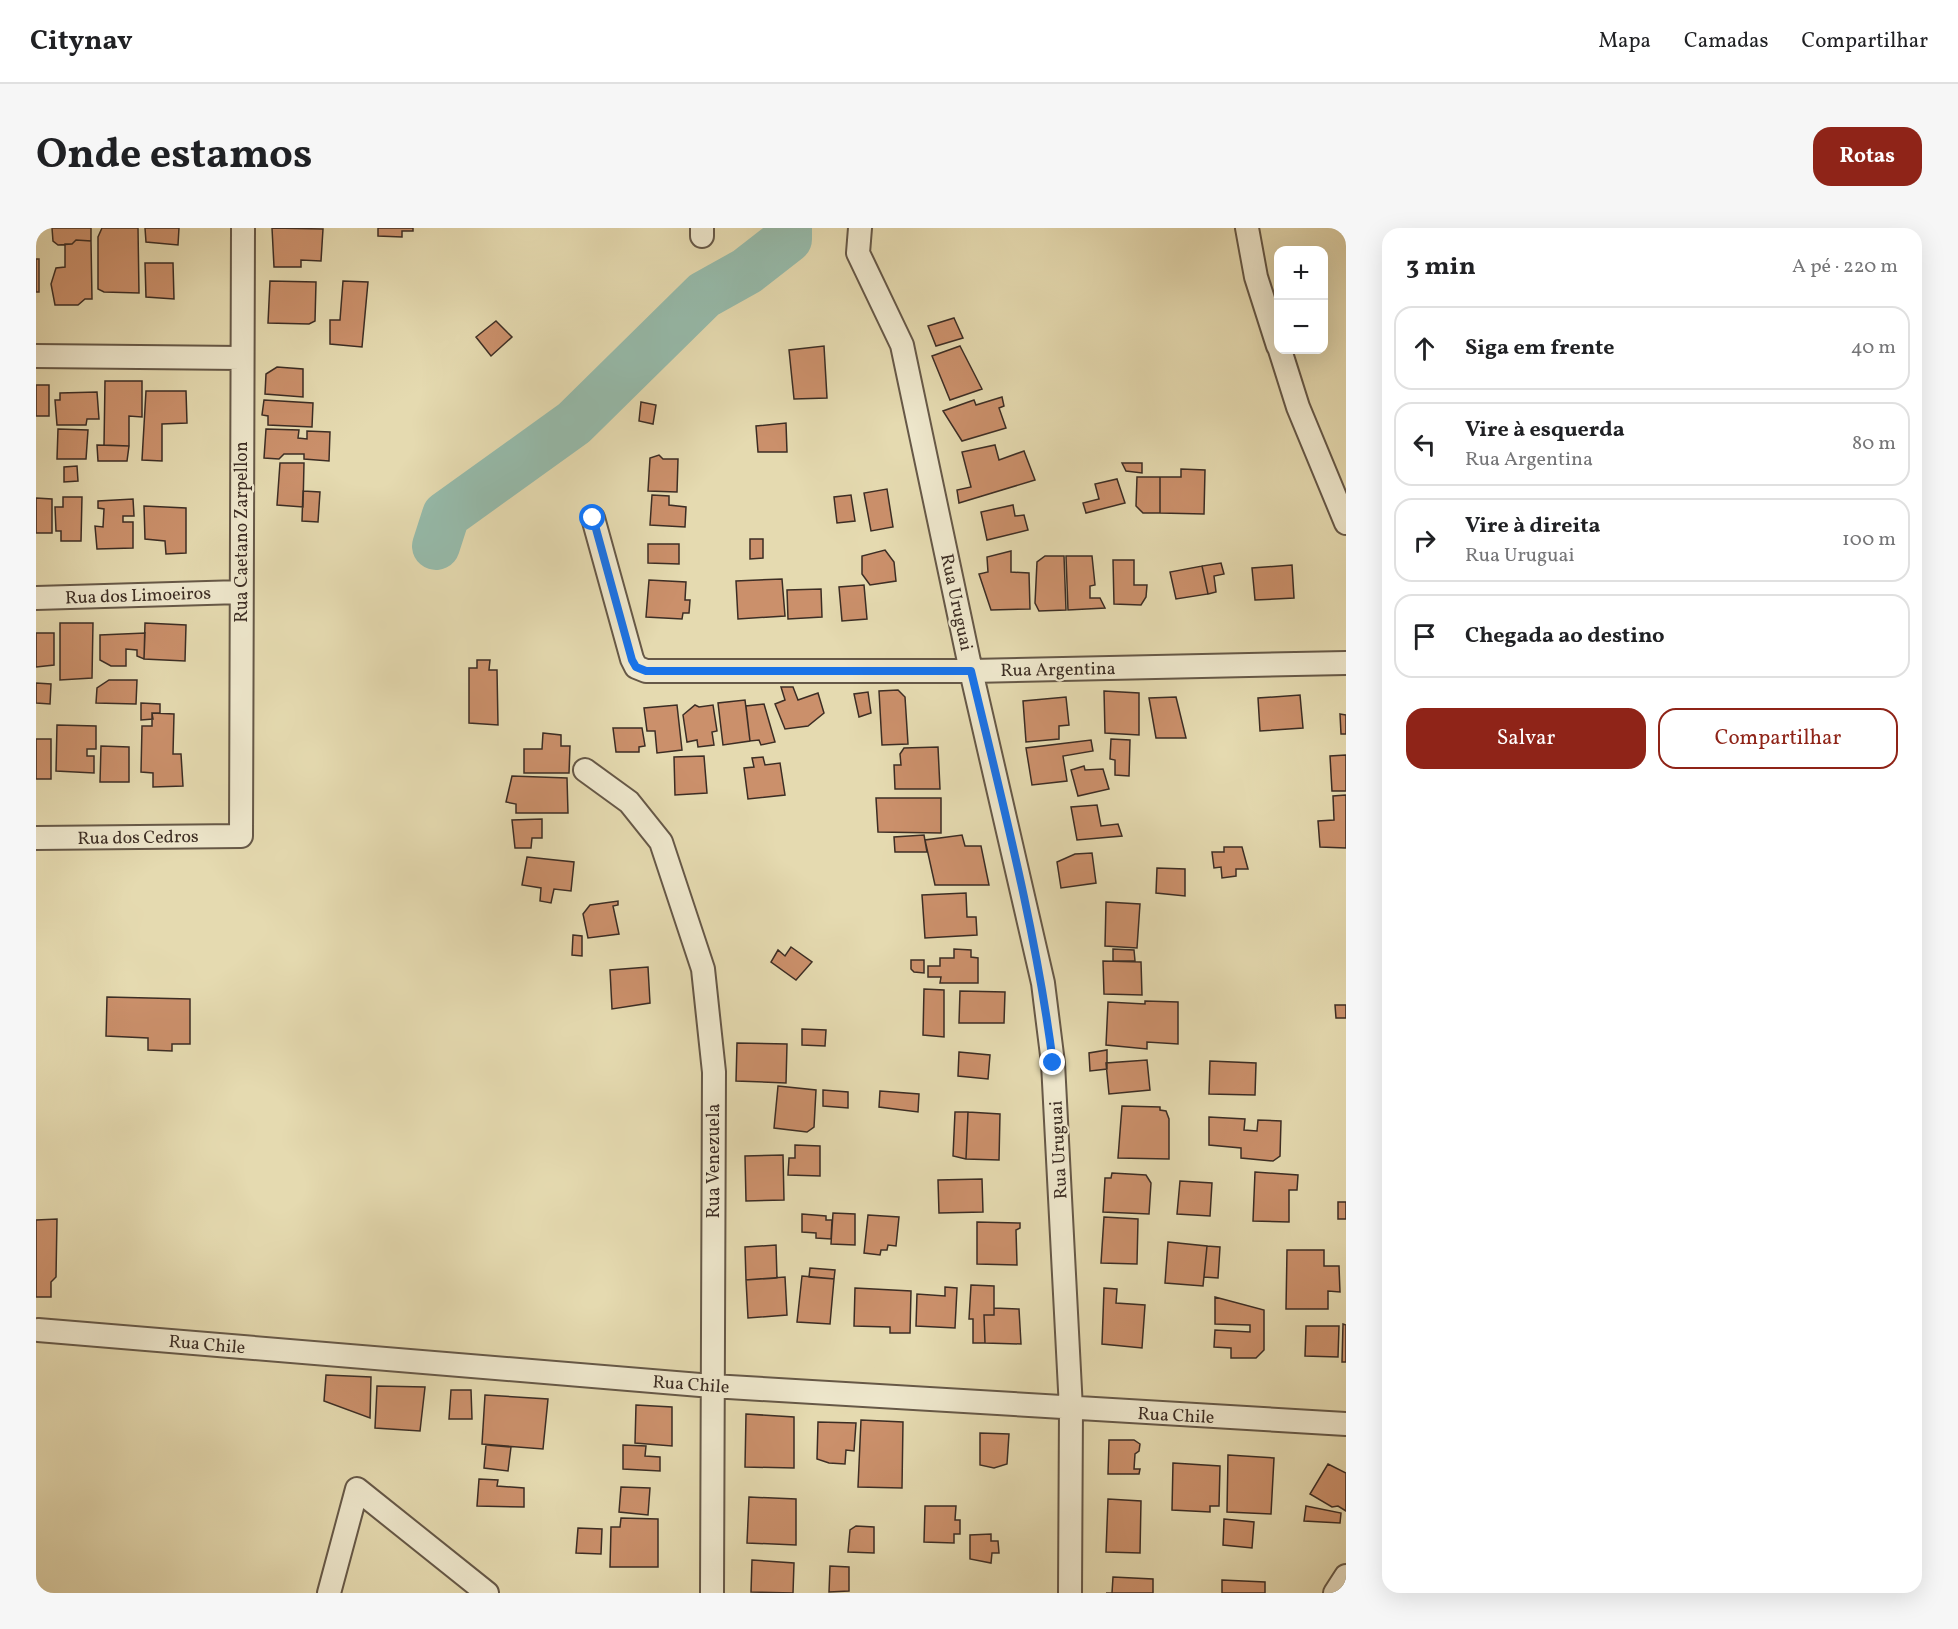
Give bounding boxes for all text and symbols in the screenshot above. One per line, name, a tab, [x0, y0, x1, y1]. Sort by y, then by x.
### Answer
text: Citynav	[30, 22, 133, 61]
text: Mapa	[1598, 27, 1651, 56]
text: Camadas	[1684, 27, 1768, 56]
text: Compartilhar	[1801, 27, 1928, 56]
text: Onde estamos	[36, 127, 312, 186]
button: Rotas	[1813, 127, 1922, 186]
map controls	[1274, 246, 1328, 354]
button: +	[1274, 246, 1328, 300]
text: 3 min	[1406, 249, 1476, 285]
text: A pé · 220 m	[1792, 253, 1898, 281]
button: −	[1274, 300, 1328, 354]
icon: ahead	[1408, 332, 1441, 365]
text: Siga em frente	[1465, 333, 1615, 364]
text: 40 m	[1851, 334, 1896, 362]
text: Vire à esquerda	[1465, 415, 1625, 446]
icon: left	[1408, 428, 1441, 461]
text: 80 m	[1852, 430, 1896, 458]
street label: Rua Caetano Zarpellon	[230, 441, 255, 623]
text: Rua Argentina	[1465, 446, 1593, 474]
route start	[579, 504, 605, 530]
text: Vire à direita	[1465, 511, 1601, 542]
icon: right	[1408, 524, 1441, 557]
text: 100 m	[1842, 526, 1896, 554]
text: Rua Uruguai	[1465, 542, 1575, 570]
street label: Rua Uruguai	[933, 551, 978, 653]
street label: Rua dos Limoeiros	[65, 581, 211, 612]
icon: arrive	[1408, 620, 1441, 653]
text: Chegada ao destino	[1465, 621, 1665, 652]
street label: Rua Argentina	[1000, 657, 1116, 684]
button: Salvar	[1406, 708, 1646, 769]
button: Compartilhar	[1658, 708, 1898, 769]
street label: Rua dos Cedros	[77, 825, 199, 852]
route end	[1039, 1049, 1065, 1075]
street label: Rua Uruguai	[1044, 1100, 1075, 1200]
street label: Rua Venezuela	[702, 1103, 727, 1218]
street label: Rua Chile	[168, 1330, 246, 1361]
street label: Rua Chile	[652, 1370, 730, 1401]
street label: Rua Chile	[1137, 1402, 1215, 1431]

